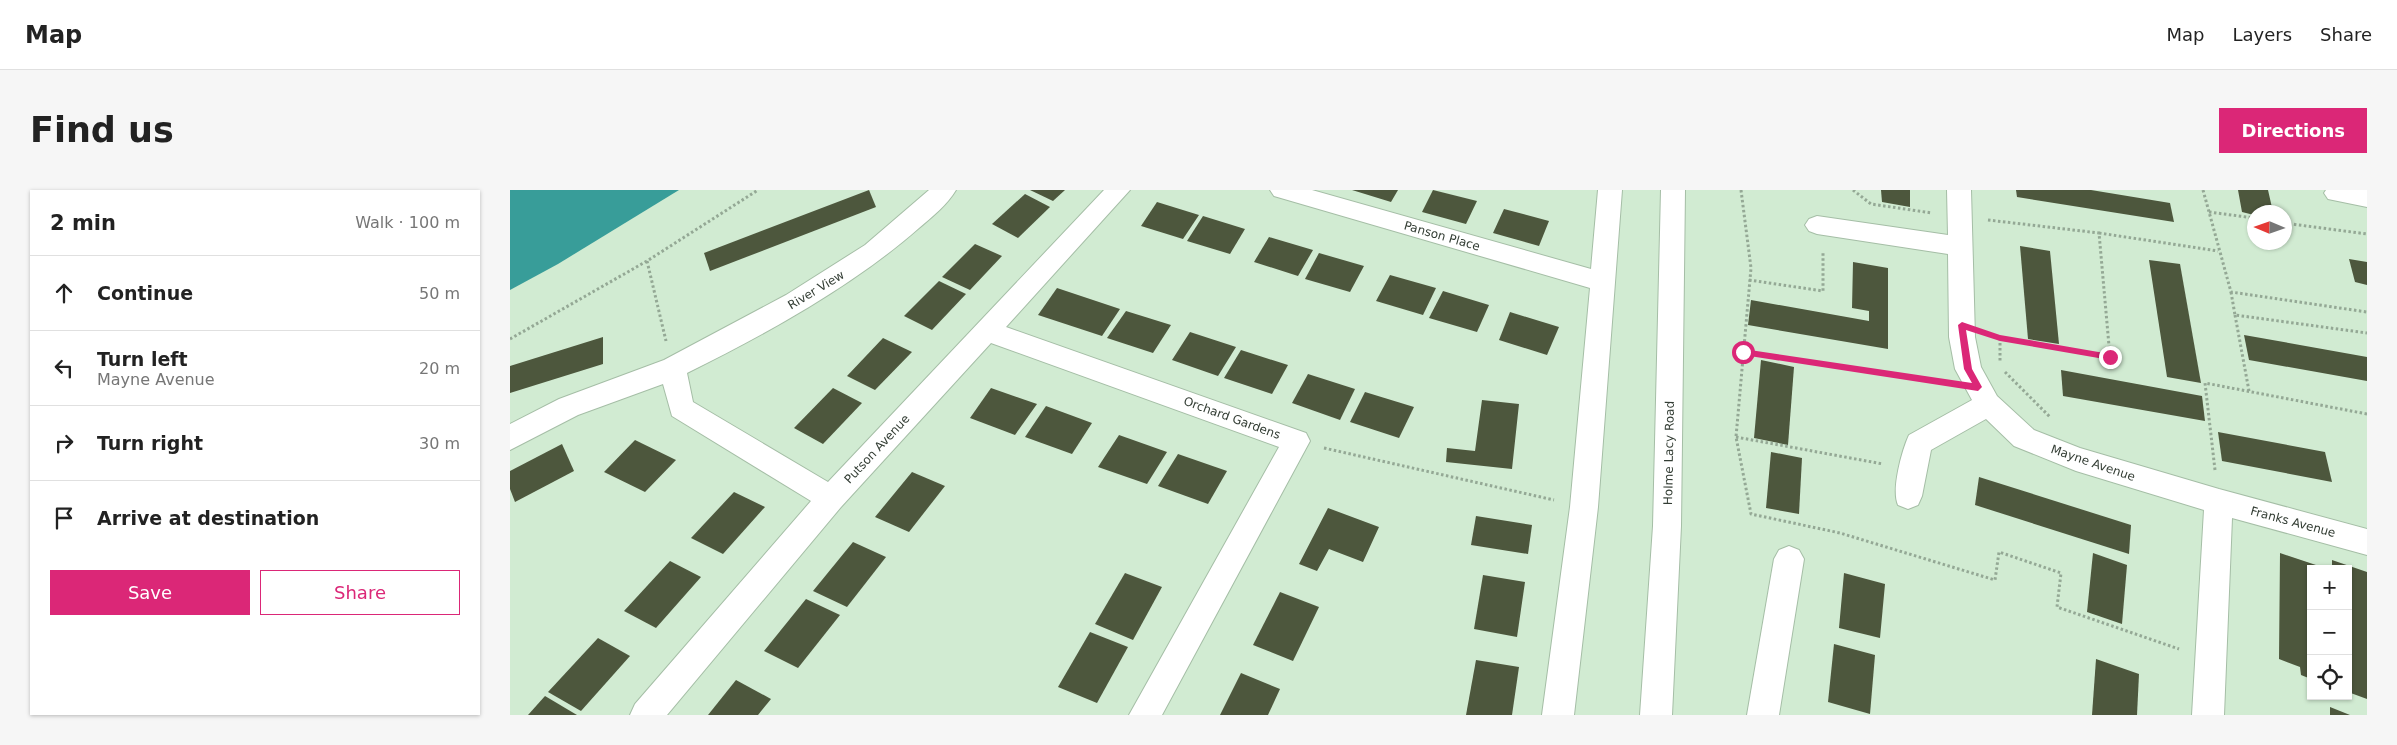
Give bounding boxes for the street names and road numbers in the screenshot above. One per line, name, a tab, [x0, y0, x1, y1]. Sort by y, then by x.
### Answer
street label: Panson Place	[1402, 218, 1482, 254]
street label: River View	[785, 268, 847, 312]
street label: Orchard Gardens	[1182, 394, 1282, 442]
street label: Holme Lacy Road	[1661, 401, 1677, 505]
street label: Putson Avenue	[842, 412, 912, 486]
street label: Mayne Avenue	[2049, 442, 2137, 484]
street label: Franks Avenue	[2249, 504, 2337, 540]

